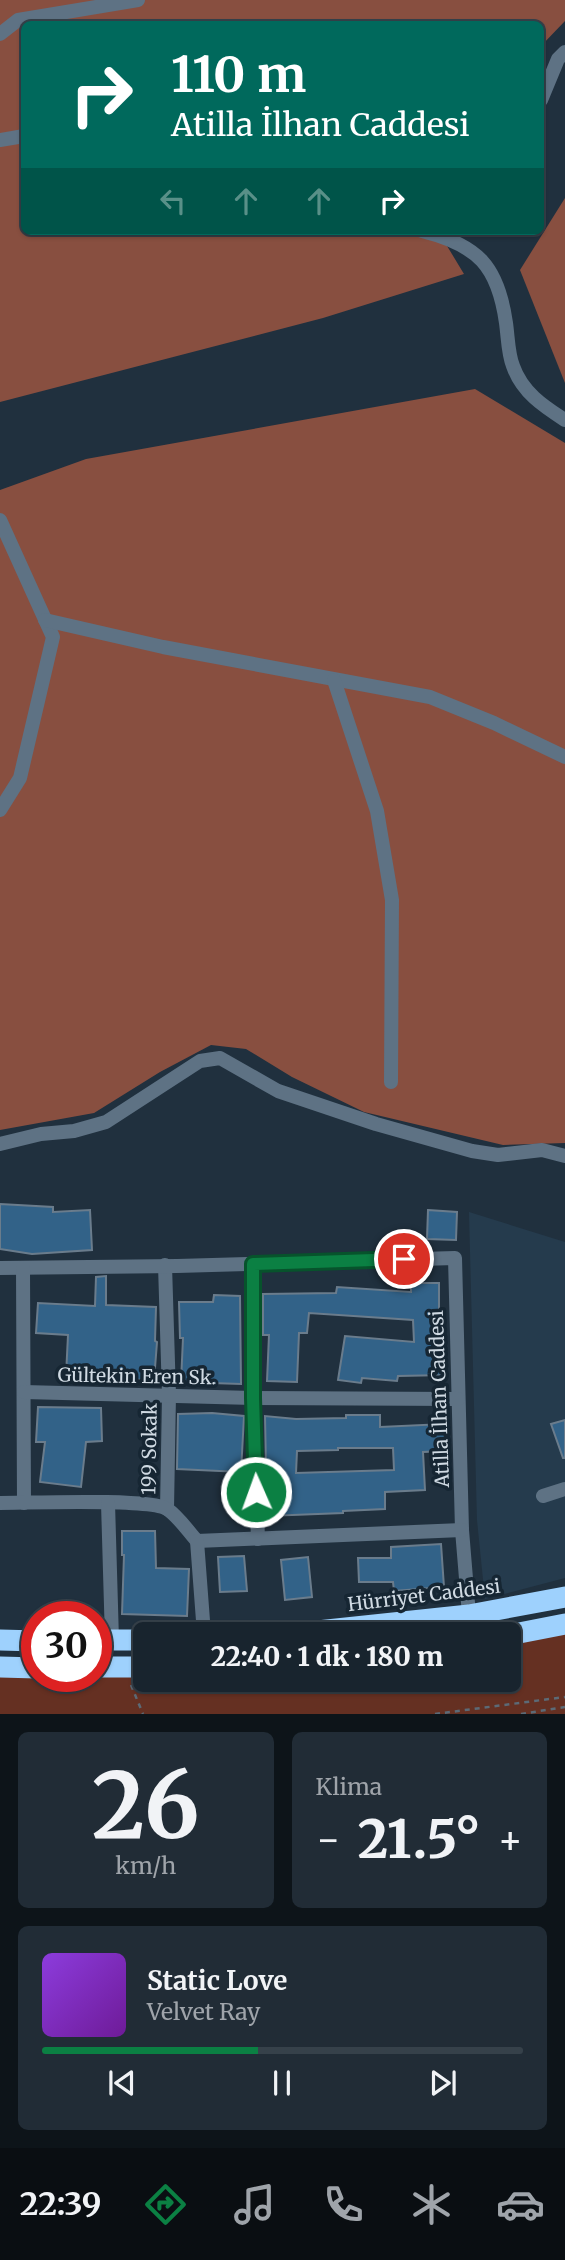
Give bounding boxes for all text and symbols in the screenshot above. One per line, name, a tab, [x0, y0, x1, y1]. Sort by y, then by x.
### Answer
text: 110 m	[171, 44, 306, 105]
icon: right	[56, 49, 147, 140]
text: Atilla İlhan Caddesi	[171, 105, 470, 145]
icon: left	[154, 182, 192, 220]
icon: ahead	[227, 182, 265, 220]
icon: ahead	[300, 182, 338, 220]
icon: right	[373, 182, 411, 220]
pin	[374, 1229, 434, 1289]
icon: arrive	[385, 1240, 423, 1278]
street label: Atilla İlhan Caddesi	[424, 1310, 454, 1489]
street label: Gültekin Eren Sk.	[58, 1363, 216, 1389]
street label: 199 Sokak	[136, 1403, 162, 1495]
position arrow	[219, 1455, 293, 1529]
street label: Hürriyet Caddesi	[346, 1574, 502, 1616]
speed limit sign: 30	[21, 1601, 112, 1692]
text: 22:40 · 1 dk · 180 m	[211, 1640, 443, 1673]
text: 26	[92, 1748, 200, 1863]
text: Klima	[316, 1772, 382, 1801]
text: 21.5°	[358, 1807, 481, 1872]
text: −	[316, 1816, 341, 1863]
text: +	[498, 1816, 523, 1863]
text: km/h	[115, 1851, 176, 1880]
text: Static Love	[147, 1964, 287, 1997]
text: Velvet Ray	[147, 1997, 260, 2026]
icon: previous	[103, 2064, 141, 2102]
icon: pause	[263, 2064, 301, 2102]
icon: next	[424, 2064, 462, 2102]
icon: directions	[141, 2180, 190, 2229]
icon: music	[230, 2180, 279, 2229]
icon: phone	[319, 2180, 368, 2229]
icon: climate	[407, 2180, 456, 2229]
icon: car	[496, 2180, 545, 2229]
text: 22:39	[20, 2184, 102, 2224]

